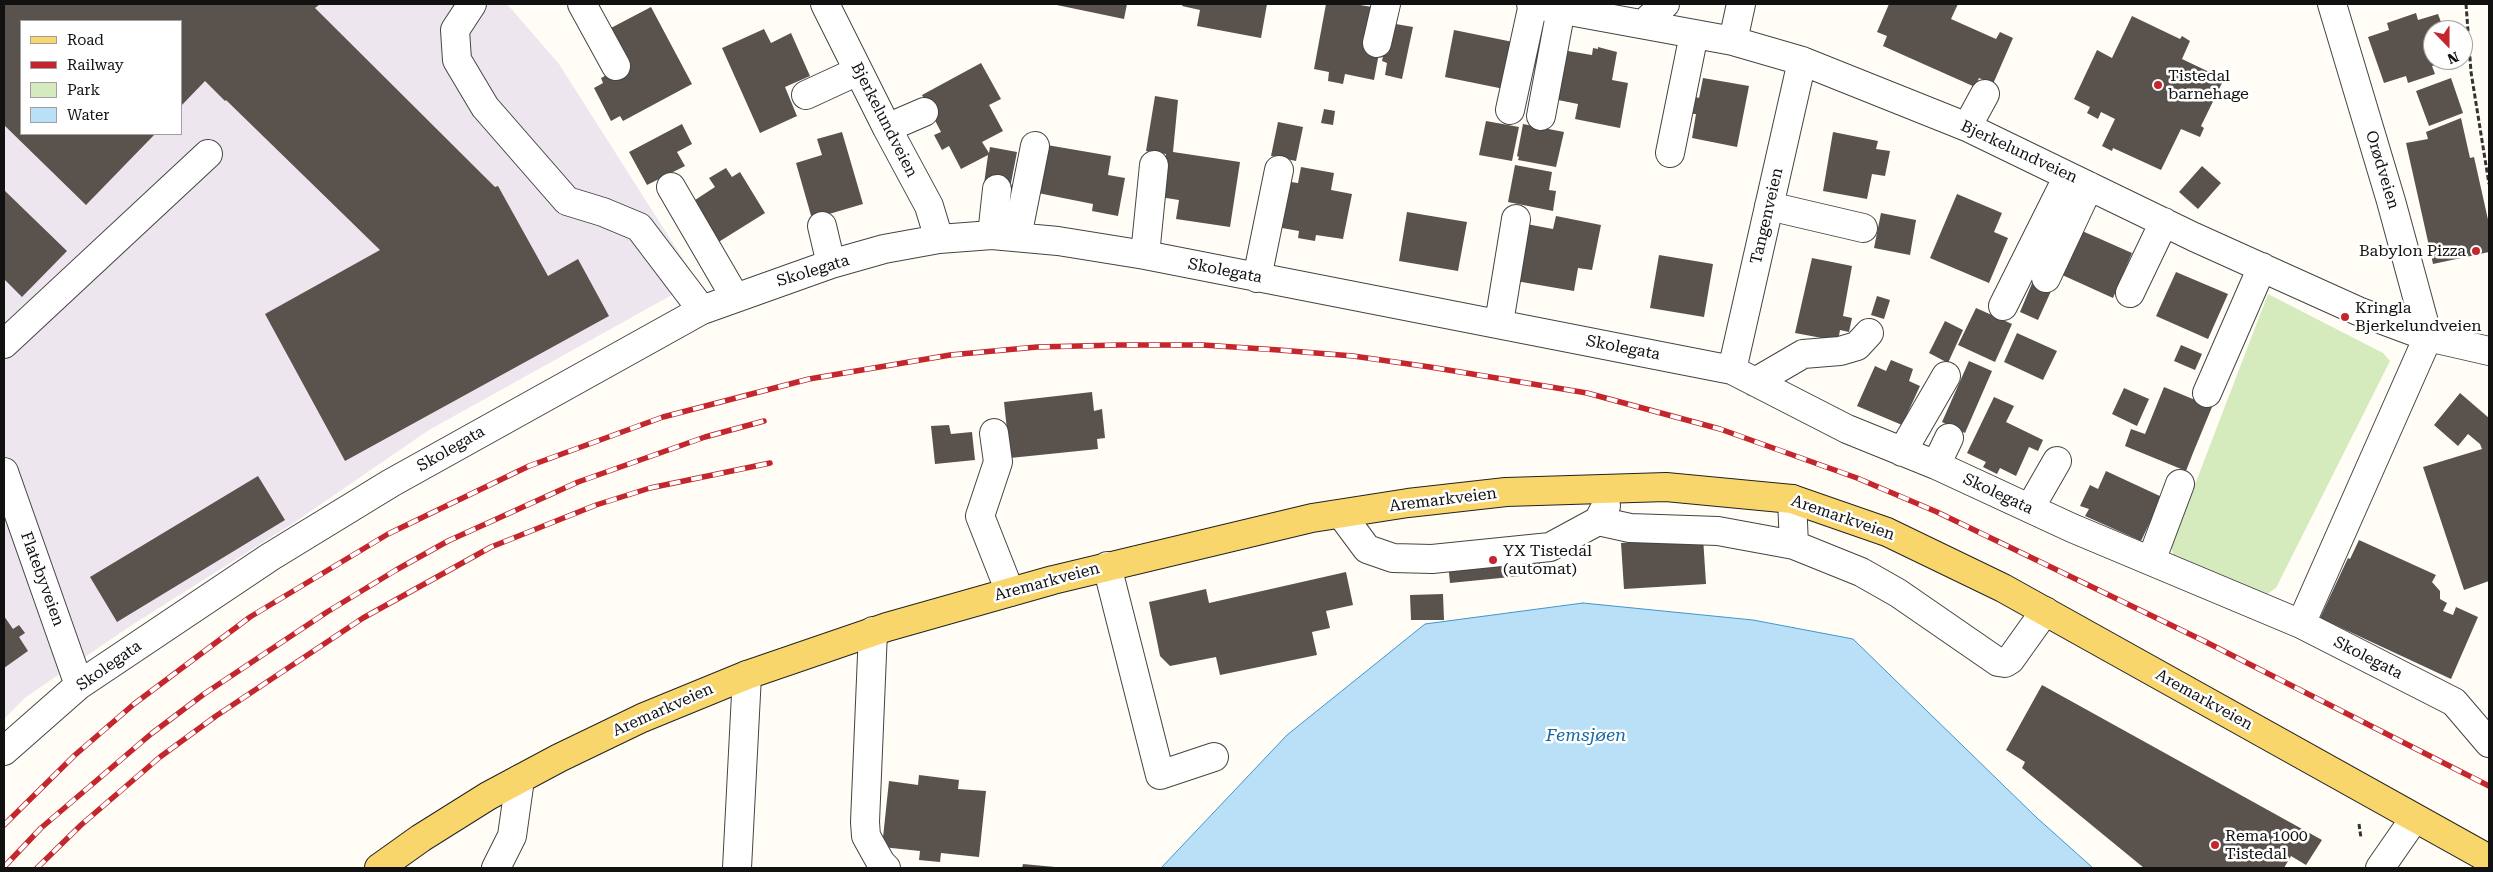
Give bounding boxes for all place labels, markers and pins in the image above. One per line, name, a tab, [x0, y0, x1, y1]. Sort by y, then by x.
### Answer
place label: Tistedal barnehage	[2168, 66, 2249, 104]
marker: Tistedal barnehage	[2152, 79, 2164, 91]
place label: Babylon Pizza	[2359, 241, 2466, 261]
marker: Babylon Pizza	[2470, 245, 2482, 257]
place label: Kringla Bjerkelundveien	[2355, 298, 2482, 336]
marker: Kringla Bjerkelundveien	[2339, 311, 2351, 323]
place label: YX Tistedal (automat)	[1503, 541, 1592, 579]
marker: YX Tistedal (automat)	[1487, 554, 1499, 566]
place label: Rema 1000 Tistedal	[2225, 826, 2308, 864]
marker: Rema 1000 Tistedal	[2209, 839, 2221, 851]

